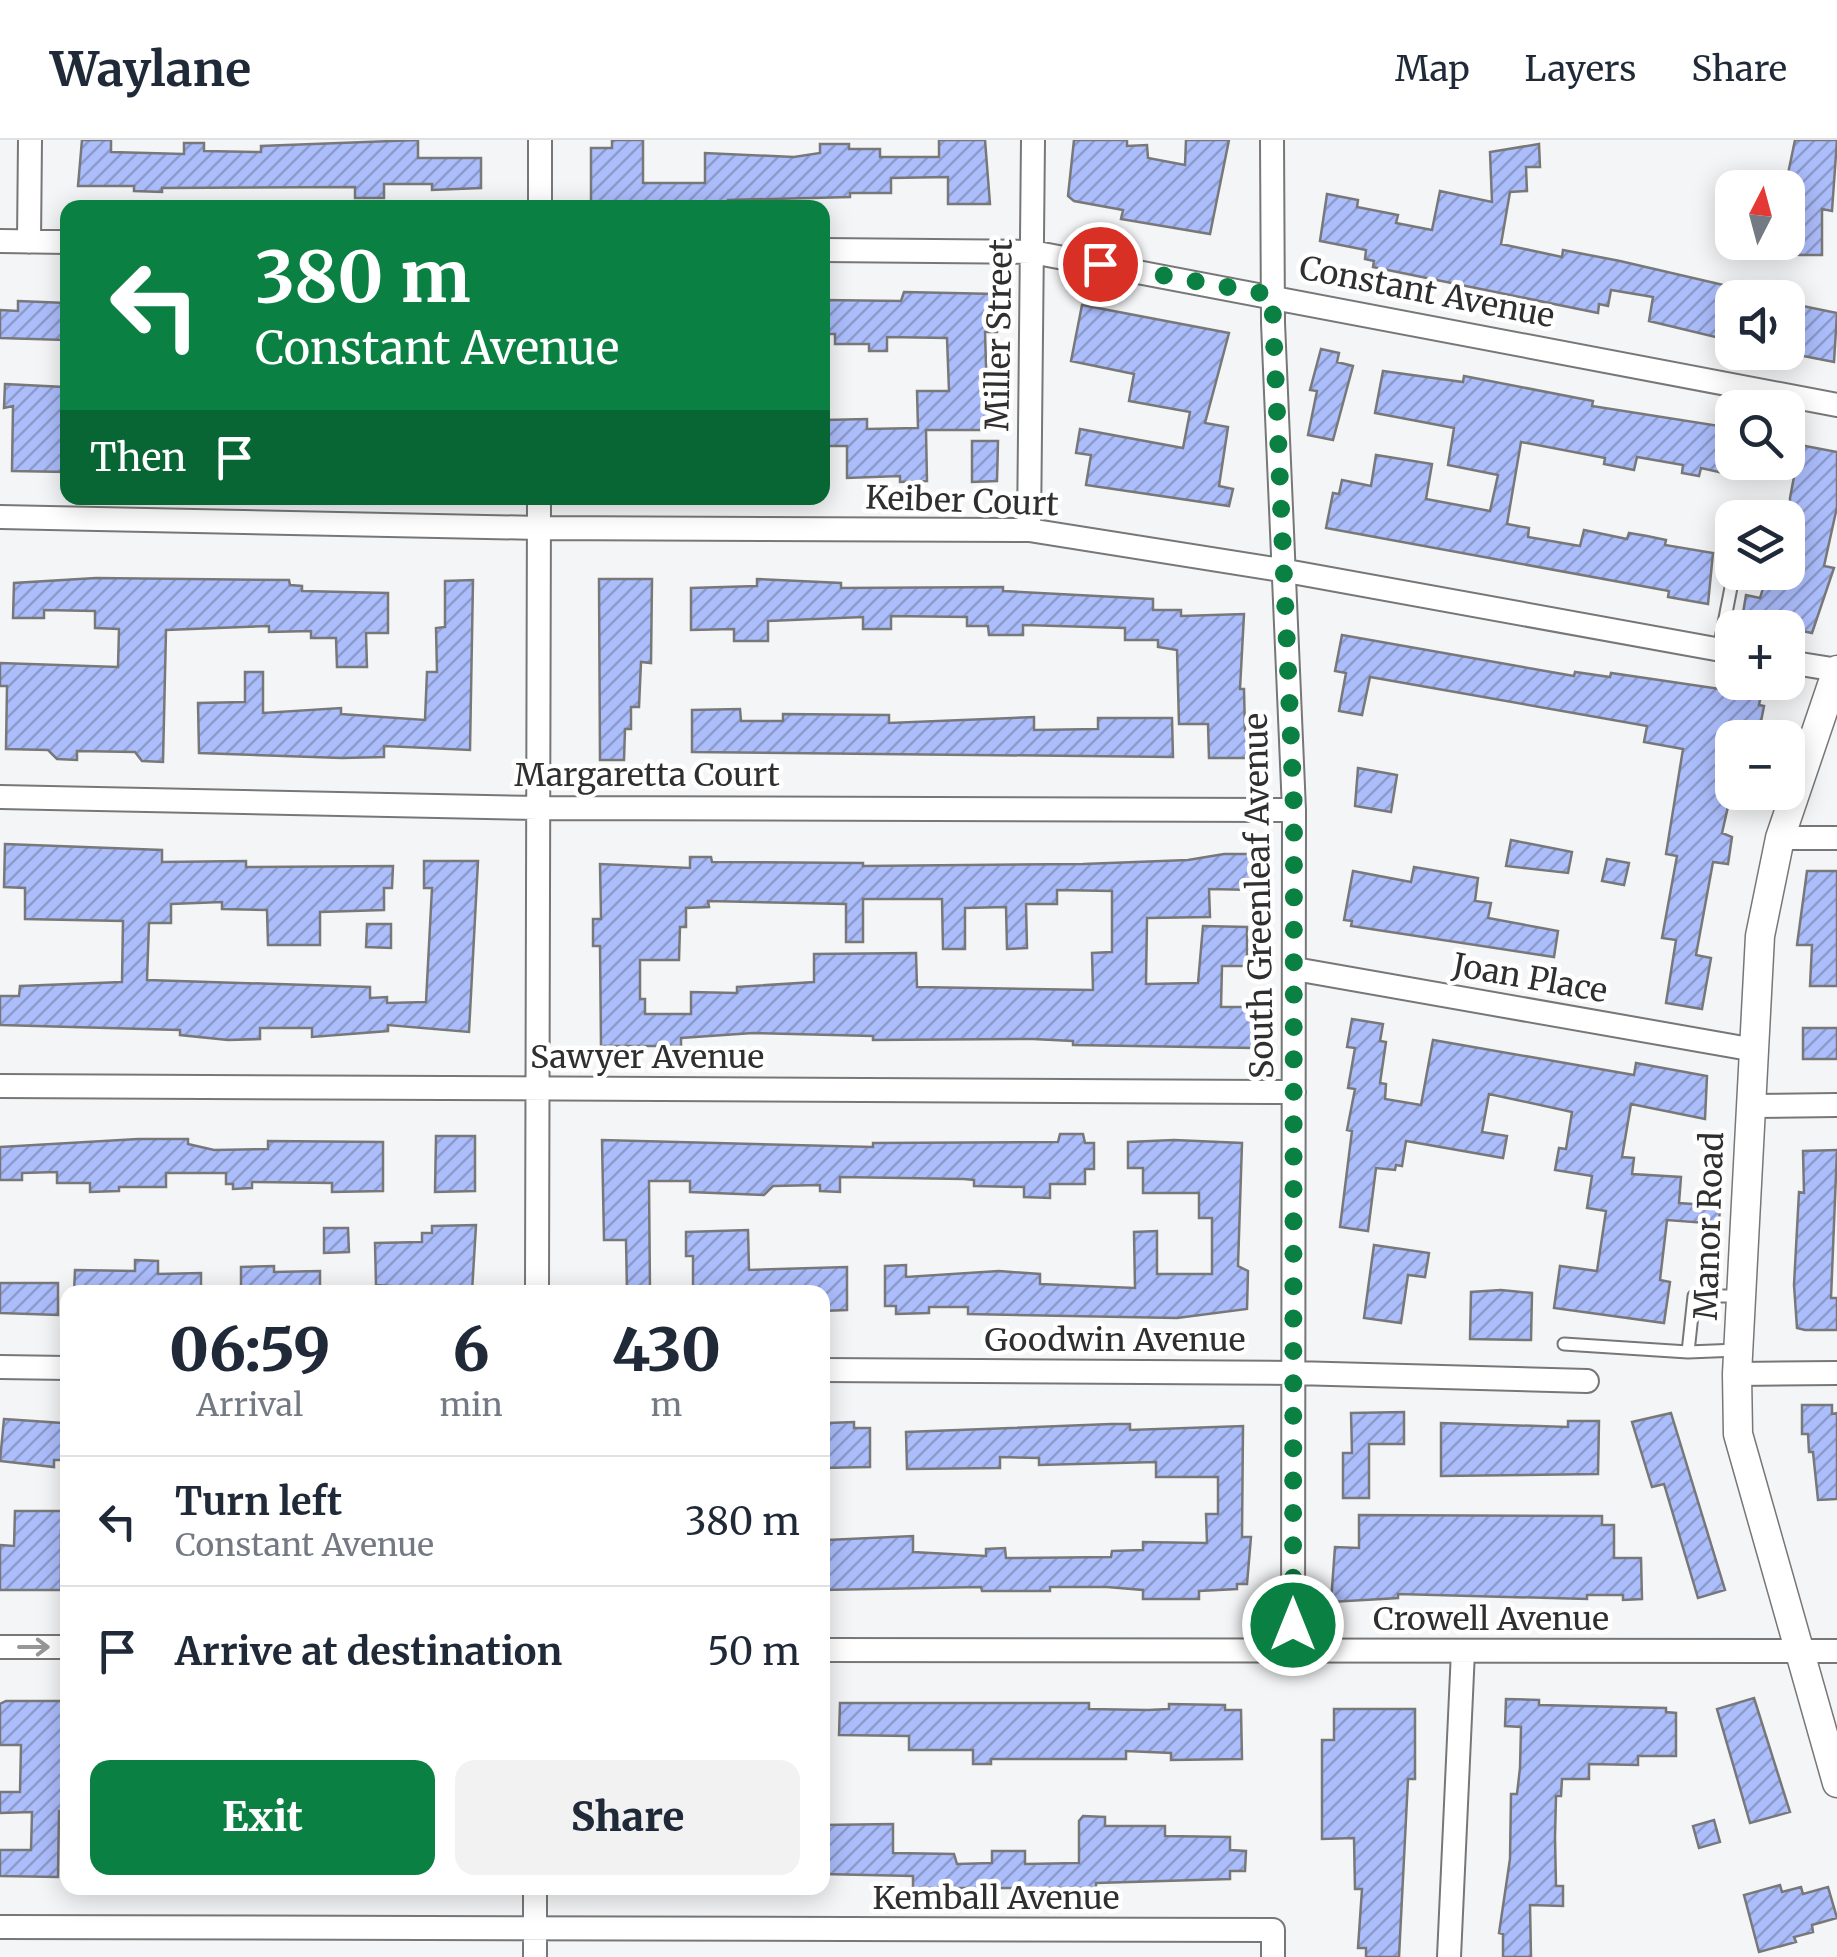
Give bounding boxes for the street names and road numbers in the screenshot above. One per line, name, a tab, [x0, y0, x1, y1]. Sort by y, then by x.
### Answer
street label: Miller Street	[977, 238, 1021, 431]
street label: Constant Avenue	[1296, 248, 1558, 336]
street label: Keiber Court	[865, 478, 1060, 524]
street label: South Greenleaf Avenue	[1236, 713, 1282, 1079]
street label: Margaretta Court	[514, 755, 780, 795]
street label: Joan Place	[1449, 945, 1610, 1011]
street label: Sawyer Avenue	[530, 1037, 764, 1077]
street label: Manor Road	[1686, 1131, 1732, 1321]
street label: Goodwin Avenue	[985, 1320, 1245, 1360]
street label: Crowell Avenue	[1373, 1599, 1609, 1639]
street label: Kemball Avenue	[872, 1878, 1120, 1918]

